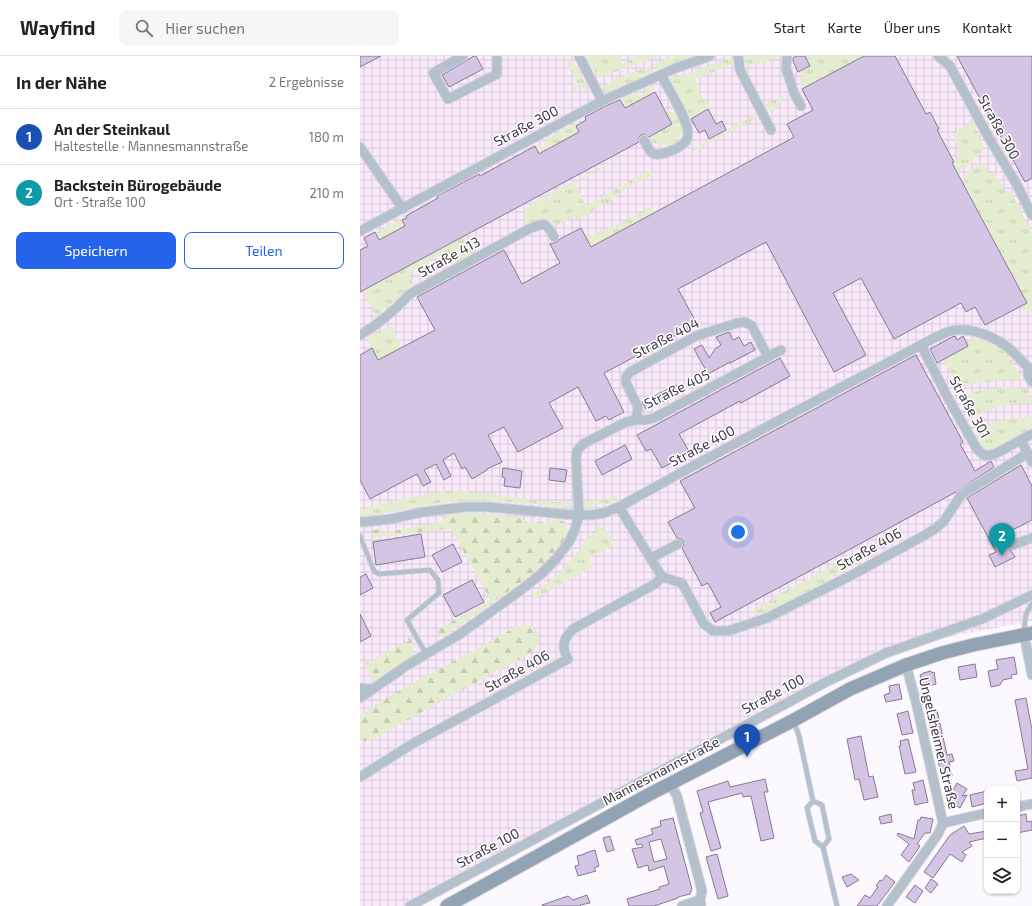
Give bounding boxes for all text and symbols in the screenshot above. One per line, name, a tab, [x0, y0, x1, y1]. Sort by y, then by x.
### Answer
search box	[119, 10, 399, 46]
text: Wayfind	[20, 16, 95, 39]
icon: search	[133, 17, 155, 39]
text: Hier suchen	[165, 19, 245, 37]
text: Start	[774, 19, 805, 36]
text: Karte	[827, 19, 862, 36]
text: Über uns	[884, 19, 940, 36]
text: Kontakt	[962, 19, 1012, 36]
text: In der Nähe	[16, 72, 107, 92]
text: 2 Ergebnisse	[269, 74, 344, 90]
street label: Straße 300	[975, 92, 1024, 162]
street label: Straße 300	[490, 101, 561, 150]
text: An der Steinkaul	[54, 120, 170, 138]
text: 1	[26, 129, 32, 145]
text: 180 m	[309, 129, 344, 145]
text: Haltestelle · Mannesmannstraße	[54, 138, 248, 154]
text: Backstein Bürogebäude	[54, 176, 222, 194]
text: 2	[25, 185, 33, 201]
text: 210 m	[309, 185, 344, 201]
text: Ort · Straße 100	[54, 194, 146, 210]
button: Speichern	[16, 232, 176, 269]
button: Teilen	[184, 232, 344, 269]
street label: Straße 413	[415, 233, 483, 281]
street label: Straße 404	[630, 314, 702, 362]
street label: Straße 405	[641, 365, 712, 412]
street label: Straße 301	[946, 373, 994, 441]
street label: Straße 400	[666, 421, 738, 470]
your location	[728, 522, 748, 542]
pin: 2	[989, 523, 1015, 556]
street label: Straße 406	[833, 524, 904, 573]
street label: Straße 406	[481, 646, 552, 695]
street label: Straße 100	[738, 670, 807, 717]
street label: Ungelsheimer Straße	[916, 675, 963, 810]
pin: 1	[734, 724, 760, 757]
street label: Mannesmannstraße	[599, 733, 722, 809]
map controls	[984, 786, 1020, 894]
button: +	[984, 786, 1020, 822]
button: −	[984, 822, 1020, 858]
street label: Straße 100	[453, 824, 522, 871]
button: layers	[984, 858, 1020, 894]

